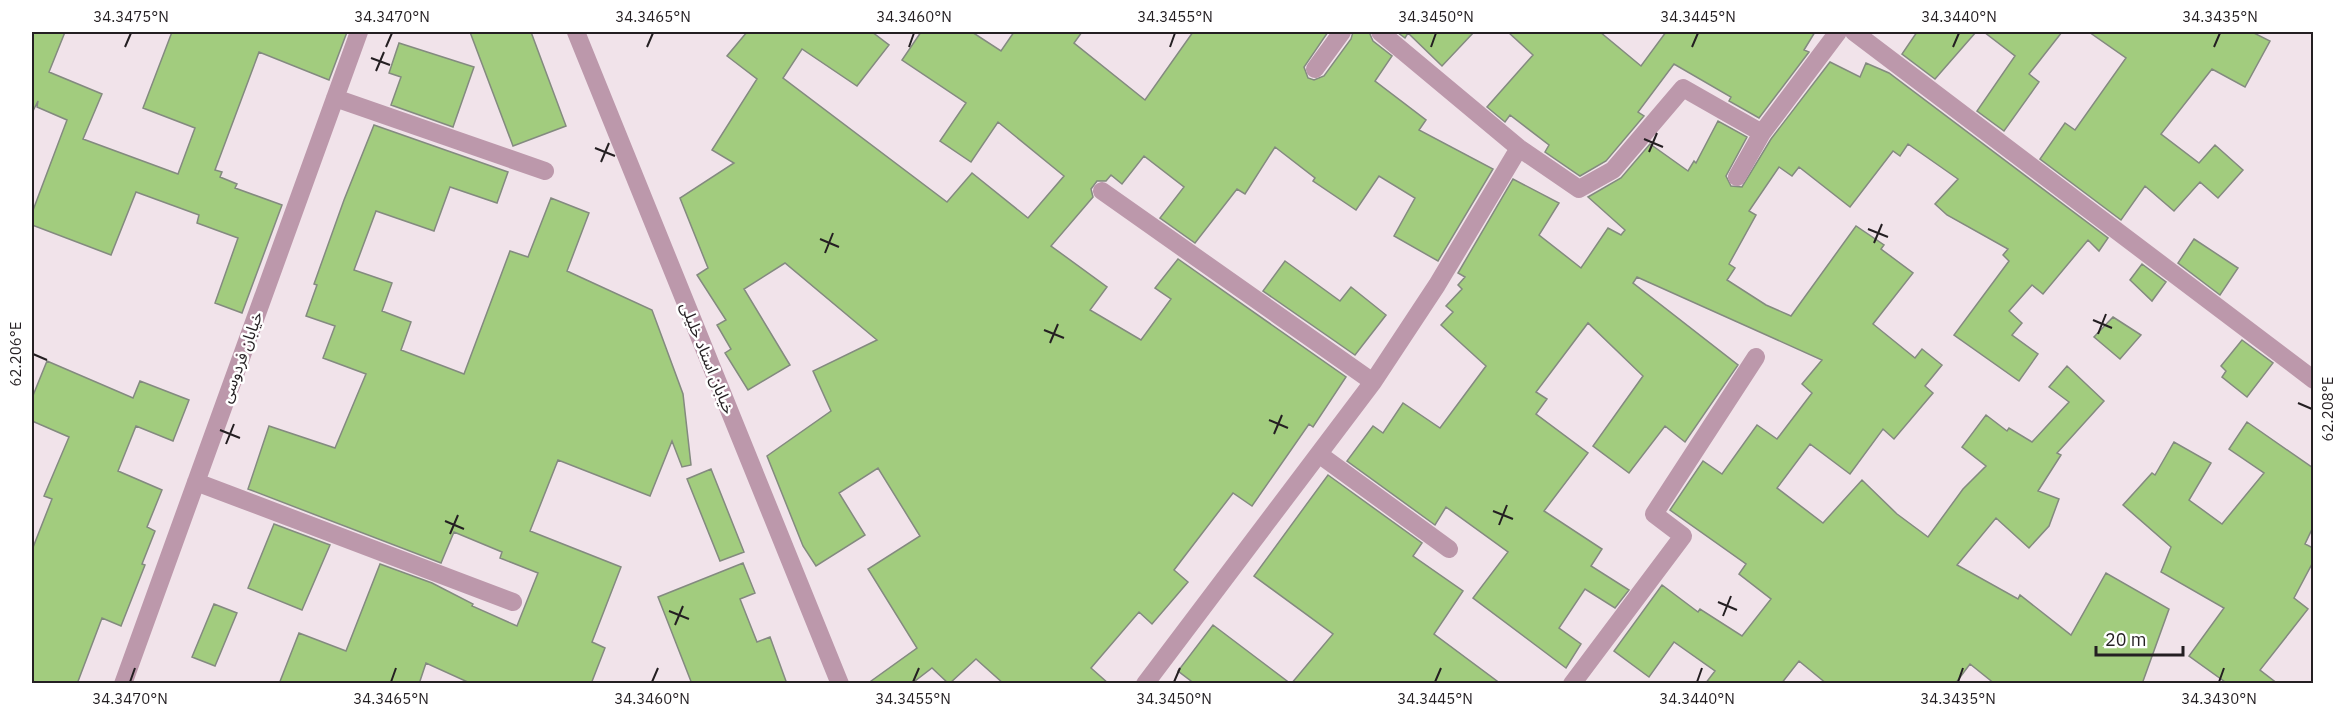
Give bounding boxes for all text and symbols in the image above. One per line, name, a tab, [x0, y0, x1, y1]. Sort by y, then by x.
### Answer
text: 34.3475°N	[93, 7, 169, 26]
text: 34.3470°N	[354, 7, 430, 26]
text: 34.3465°N	[615, 7, 691, 26]
text: 34.3460°N	[876, 7, 952, 26]
text: 34.3455°N	[1137, 7, 1213, 26]
text: 34.3450°N	[1398, 7, 1474, 26]
text: 34.3445°N	[1660, 7, 1736, 26]
text: 34.3440°N	[1921, 7, 1997, 26]
text: 34.3435°N	[2182, 7, 2258, 26]
street label: خیابان استاد خلیلی	[676, 299, 740, 417]
street label: خیابان فردوسی	[215, 309, 267, 405]
text: 62.206°E	[6, 322, 25, 386]
text: 62.208°E	[2318, 377, 2337, 441]
scale bar	[2096, 619, 2183, 657]
text: 20 m	[2105, 628, 2147, 651]
text: 34.3470°N	[92, 689, 168, 708]
text: 34.3465°N	[353, 689, 429, 708]
text: 34.3460°N	[614, 689, 690, 708]
text: 34.3455°N	[875, 689, 951, 708]
text: 34.3450°N	[1136, 689, 1212, 708]
text: 34.3445°N	[1397, 689, 1473, 708]
text: 34.3440°N	[1659, 689, 1735, 708]
text: 34.3435°N	[1920, 689, 1996, 708]
text: 34.3430°N	[2181, 689, 2257, 708]

